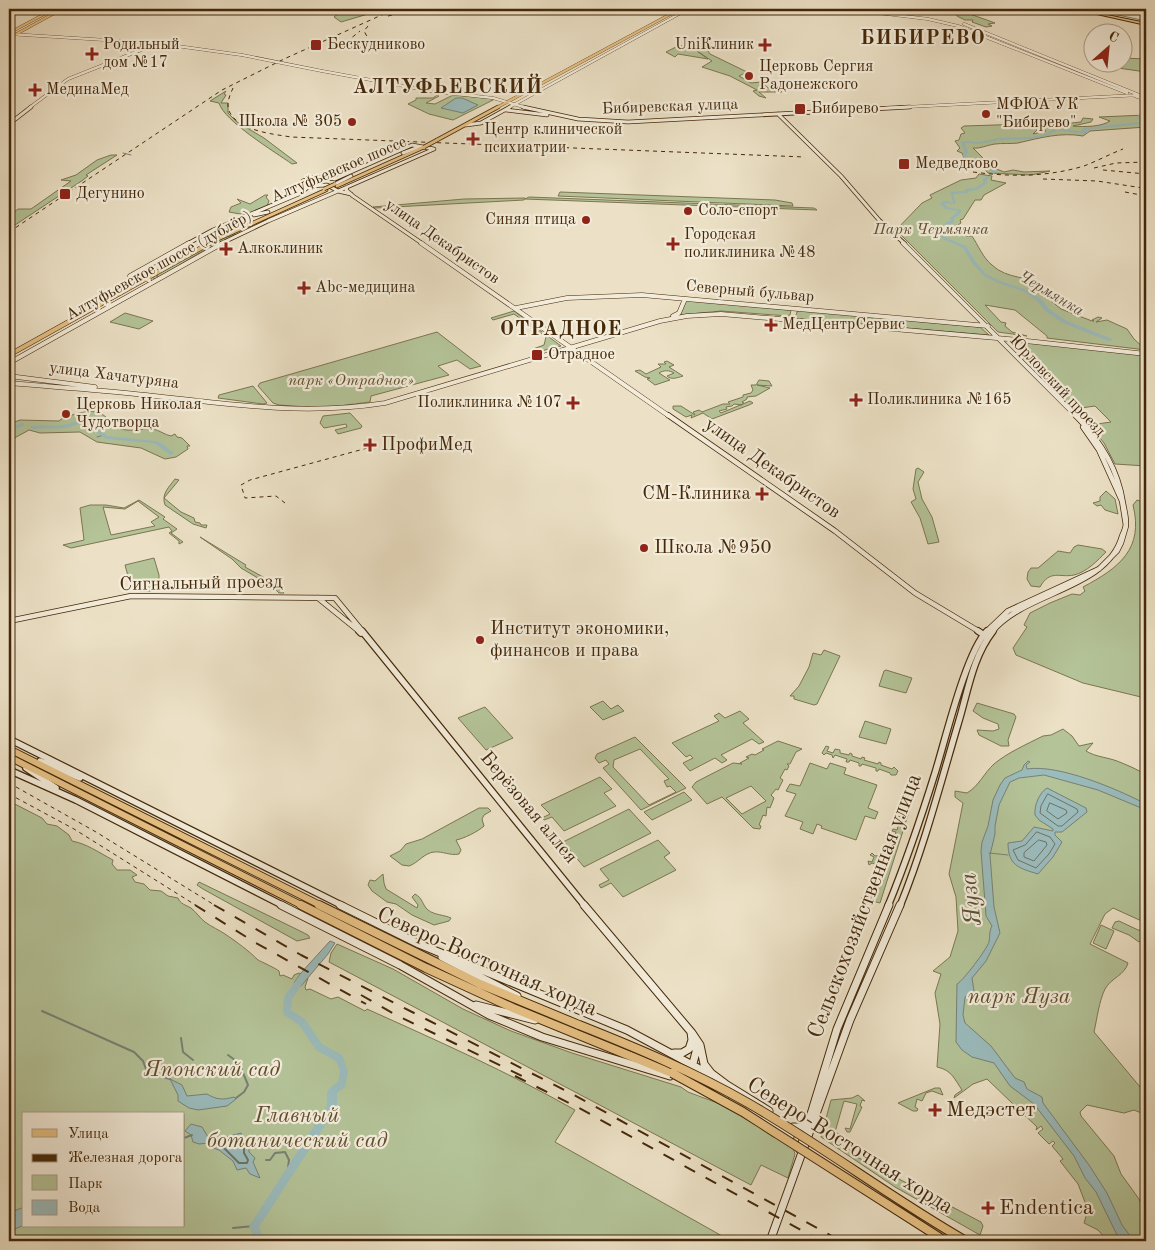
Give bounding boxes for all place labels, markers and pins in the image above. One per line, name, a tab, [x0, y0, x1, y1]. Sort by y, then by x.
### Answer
place label: Родильный дом №17	[103, 37, 180, 71]
place label: Бескудниково	[327, 37, 425, 53]
place label: UniКлиник	[675, 37, 754, 53]
marker: Бескудниково	[309, 38, 323, 52]
marker: UniКлиник	[758, 38, 772, 52]
marker: Родильный дом №17	[85, 47, 99, 61]
place label: Церковь Сергия Радонежского	[759, 59, 873, 93]
marker: Церковь Сергия Радонежского	[743, 70, 755, 82]
place label: МединаМед	[46, 82, 129, 98]
marker: МединаМед	[28, 83, 42, 97]
place label: МФЮА УК "Бибирево"	[996, 97, 1079, 131]
place label: Бибирево	[811, 101, 879, 117]
marker: Бибирево	[793, 102, 807, 116]
marker: МФЮА УК "Бибирево"	[980, 108, 992, 120]
place label: Школа № 305	[239, 114, 342, 130]
marker: Школа № 305	[346, 116, 358, 128]
place label: Центр клинической психиатрии	[484, 122, 622, 156]
marker: Центр клинической психиатрии	[466, 132, 480, 146]
place label: Медведково	[915, 156, 998, 172]
marker: Медведково	[897, 157, 911, 171]
place label: Дегунино	[76, 186, 145, 202]
marker: Дегунино	[58, 187, 72, 201]
place label: Соло-спорт	[698, 203, 778, 219]
marker: Соло-спорт	[682, 205, 694, 217]
place label: Синяя птица	[485, 212, 576, 228]
marker: Синяя птица	[580, 214, 592, 226]
place label: Городская поликлиника №48	[684, 227, 816, 261]
marker: Городская поликлиника №48	[666, 237, 680, 251]
place label: Алкоклиник	[237, 241, 323, 257]
marker: Алкоклиник	[219, 242, 233, 256]
place label: Abc-медицина	[315, 280, 415, 296]
marker: Abc-медицина	[297, 281, 311, 295]
place label: МедЦентрСервис	[782, 317, 905, 333]
marker: МедЦентрСервис	[764, 318, 778, 332]
place label: Отрадное	[548, 347, 615, 363]
marker: Отрадное	[530, 348, 544, 362]
place label: Поликлиника №165	[867, 392, 1012, 408]
marker: Поликлиника №165	[849, 393, 863, 407]
place label: Поликлиника №107	[417, 395, 562, 411]
marker: Поликлиника №107	[566, 396, 580, 410]
place label: Церковь Николая Чудотворца	[76, 397, 202, 431]
marker: Церковь Николая Чудотворца	[60, 408, 72, 420]
place label: ПрофиМед	[381, 436, 473, 455]
marker: ПрофиМед	[363, 438, 377, 452]
place label: СМ-Клиника	[642, 485, 752, 504]
marker: СМ-Клиника	[755, 487, 769, 501]
place label: Школа №950	[654, 539, 772, 558]
marker: Школа №950	[638, 542, 650, 554]
place label: Институт экономики, финансов и права	[490, 620, 669, 661]
marker: Институт экономики, финансов и права	[474, 634, 486, 646]
place label: Медэстет	[946, 1099, 1036, 1121]
marker: Медэстет	[928, 1103, 942, 1117]
place label: Endentica	[999, 1197, 1094, 1219]
marker: Endentica	[981, 1201, 995, 1215]

